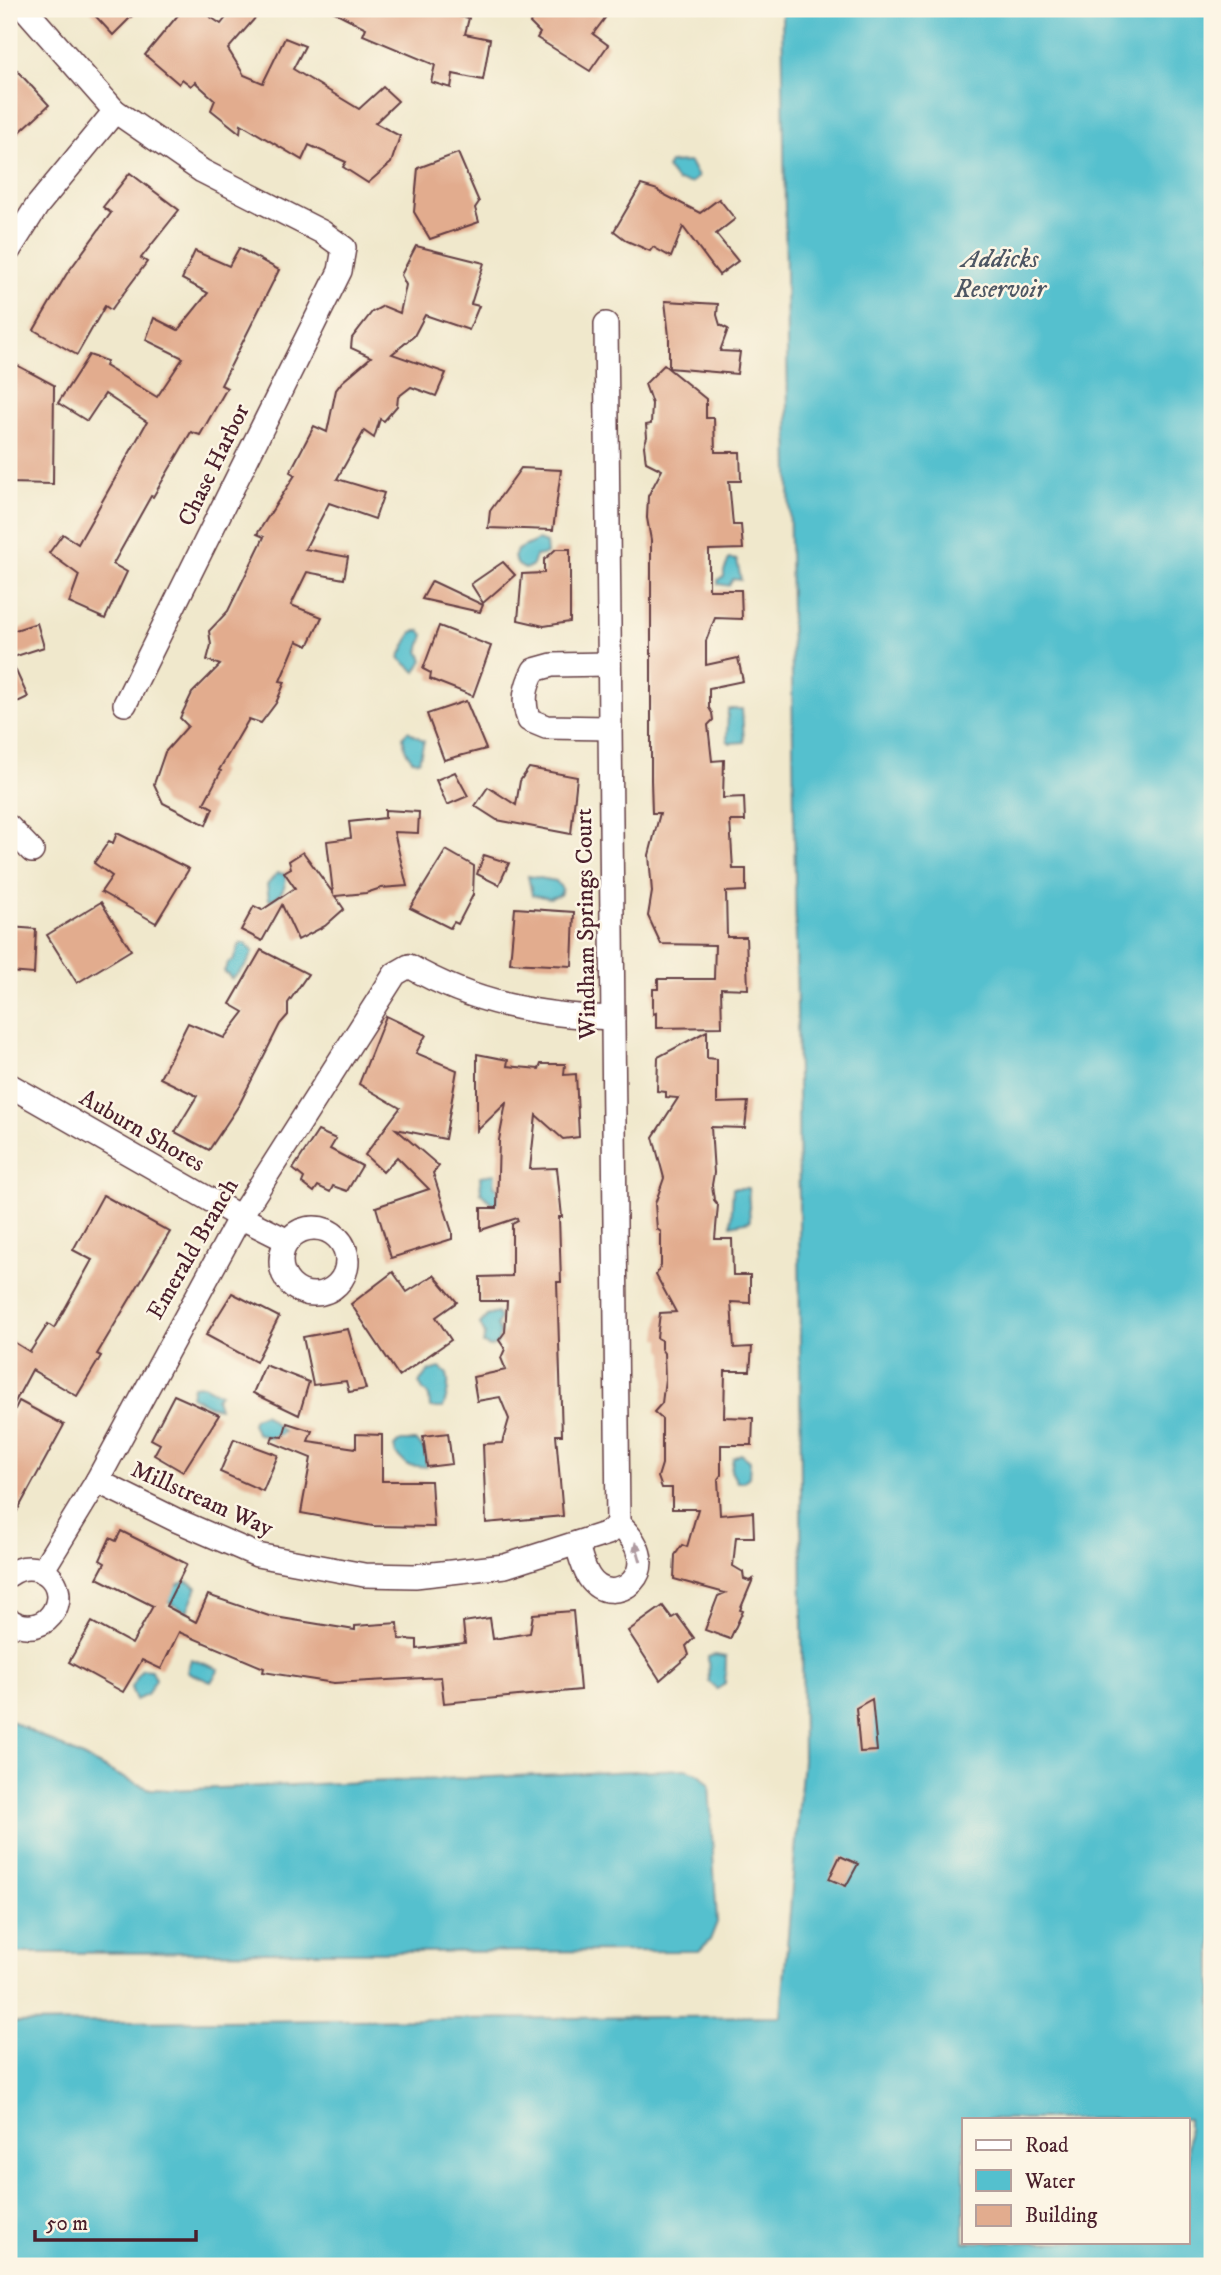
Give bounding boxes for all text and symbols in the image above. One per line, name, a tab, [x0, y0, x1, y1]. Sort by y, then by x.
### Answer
water label: Addicks Reservoir	[954, 243, 1047, 306]
street label: Chase Harbor	[171, 399, 257, 531]
street label: Windham Springs Court	[569, 808, 603, 1041]
street label: Auburn Shores	[74, 1083, 210, 1179]
street label: Emerald Branch	[141, 1173, 246, 1325]
street label: Millstream Way	[126, 1454, 278, 1544]
one-way arrow	[632, 1541, 642, 1562]
legend	[962, 2118, 1190, 2244]
text: Road	[1025, 2133, 1069, 2159]
text: Water	[1024, 2169, 1075, 2195]
scale bar	[35, 2198, 196, 2242]
text: Building	[1025, 2203, 1098, 2229]
text: 50 m	[46, 2211, 88, 2237]

